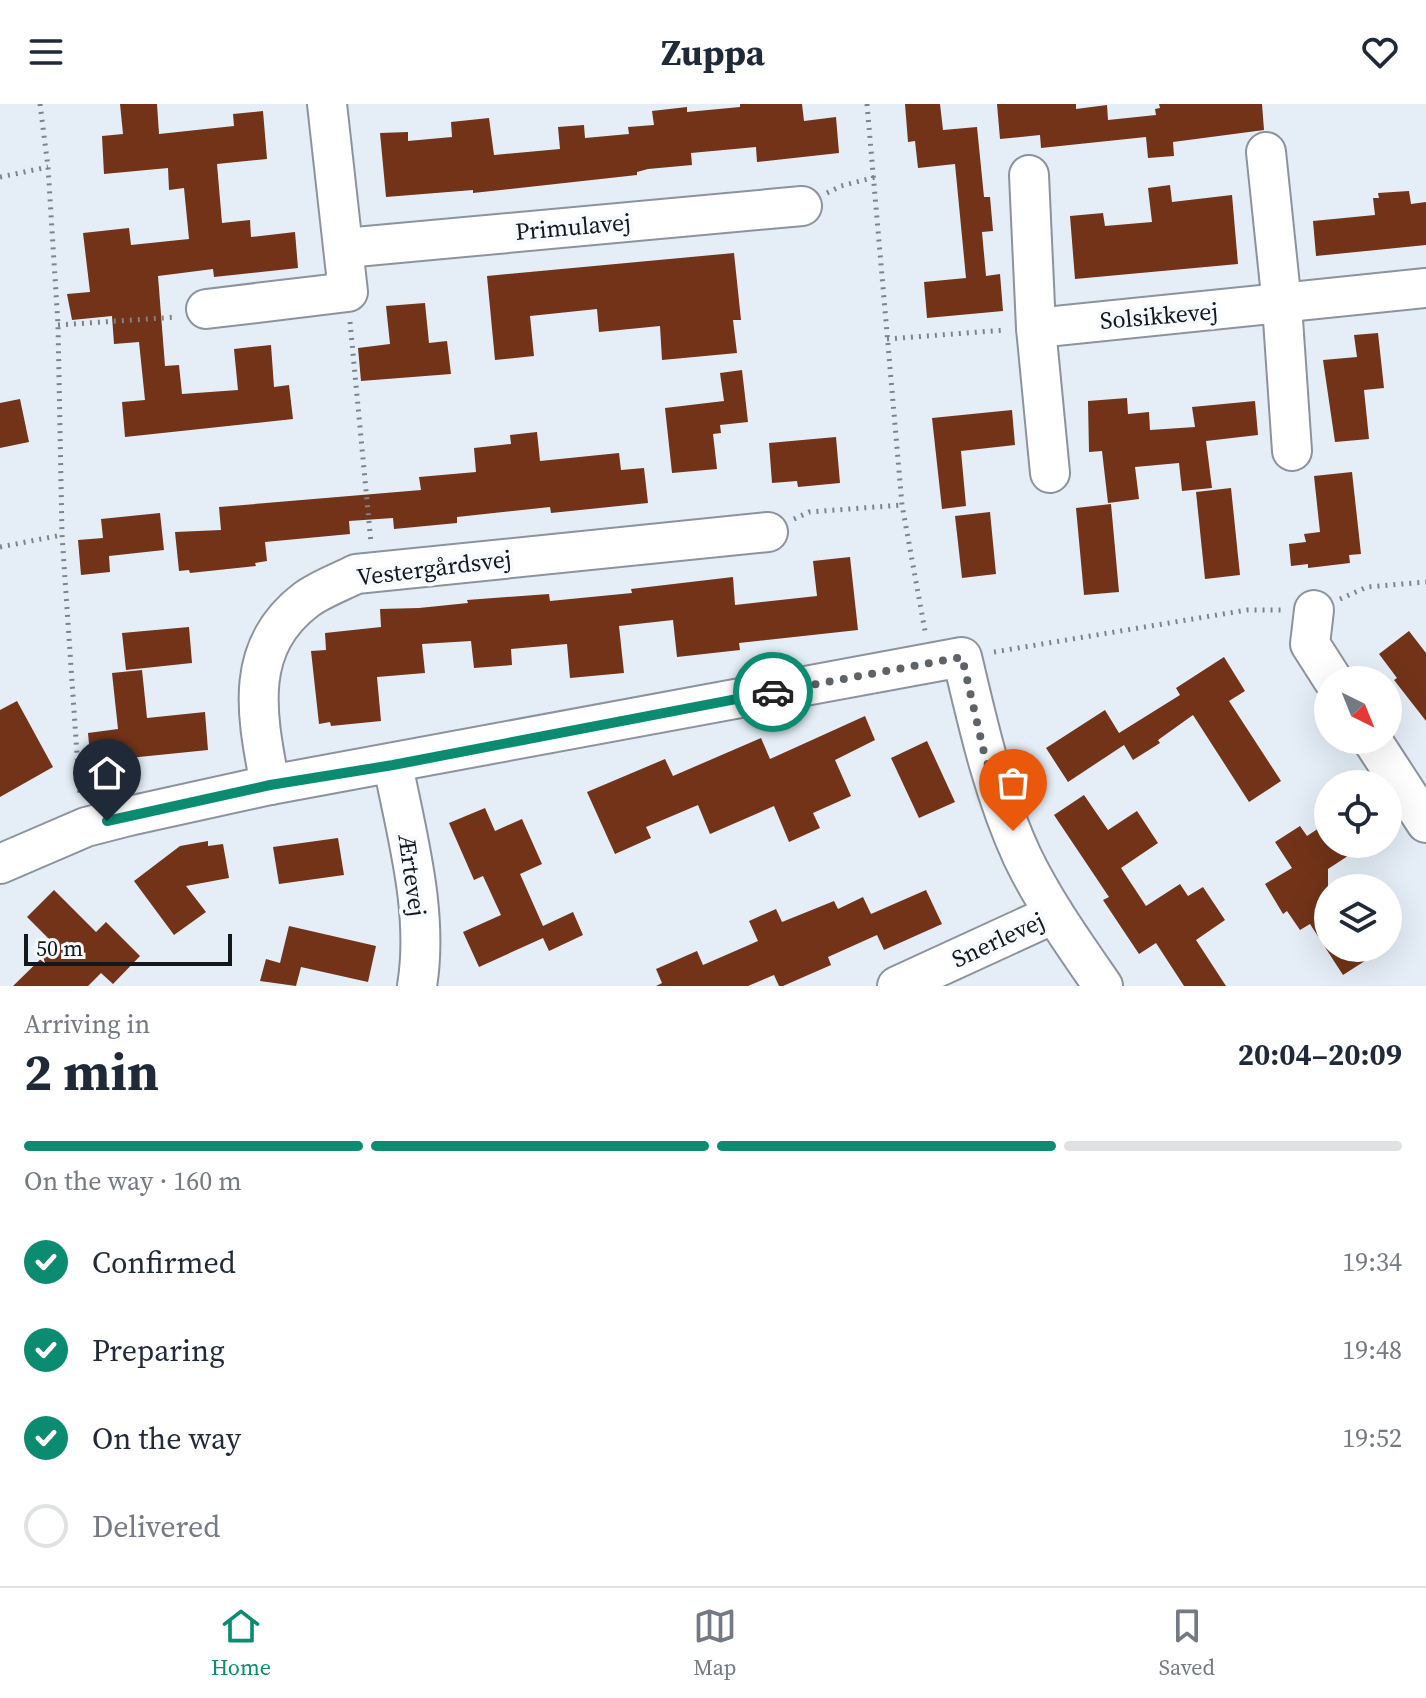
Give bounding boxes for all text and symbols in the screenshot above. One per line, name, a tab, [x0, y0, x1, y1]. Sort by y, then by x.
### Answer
text: Zuppa	[661, 28, 765, 77]
icon: menu	[24, 30, 68, 74]
icon: heart	[1358, 30, 1402, 74]
street label: Primulavej	[514, 205, 632, 248]
street label: Solsikkevej	[1099, 294, 1219, 337]
street label: Vestergårdsvej	[355, 542, 513, 593]
courier	[733, 652, 813, 732]
north arrow	[1314, 666, 1402, 754]
map controls	[1314, 666, 1402, 962]
icon: car	[751, 670, 795, 714]
pin	[73, 739, 141, 821]
pin	[979, 749, 1047, 831]
icon: home	[85, 751, 129, 795]
icon: bag	[991, 761, 1035, 805]
button: locate	[1314, 770, 1402, 858]
street label: Ærtevej	[390, 832, 435, 918]
button: layers	[1314, 874, 1402, 962]
street label: Snerlevej	[946, 904, 1049, 975]
scale bar	[24, 930, 232, 966]
text: 50 m	[36, 933, 83, 963]
text: Arriving in	[24, 1006, 150, 1042]
text: 20:04–20:09	[1238, 1034, 1402, 1075]
text: 2 min	[24, 1036, 159, 1107]
text: On the way · 160 m	[24, 1163, 242, 1199]
icon: check	[24, 1240, 68, 1284]
text: Confirmed	[92, 1242, 236, 1283]
text: 19:34	[1342, 1244, 1402, 1280]
icon: check	[24, 1328, 68, 1372]
text: Preparing	[92, 1330, 225, 1371]
text: 19:48	[1342, 1332, 1402, 1368]
icon: check	[24, 1416, 68, 1460]
text: On the way	[92, 1418, 241, 1459]
text: 19:52	[1342, 1420, 1402, 1456]
text: Delivered	[92, 1506, 220, 1547]
tab: Home	[211, 1604, 271, 1682]
tab: Map	[693, 1604, 737, 1682]
tab: Saved	[1159, 1604, 1215, 1682]

